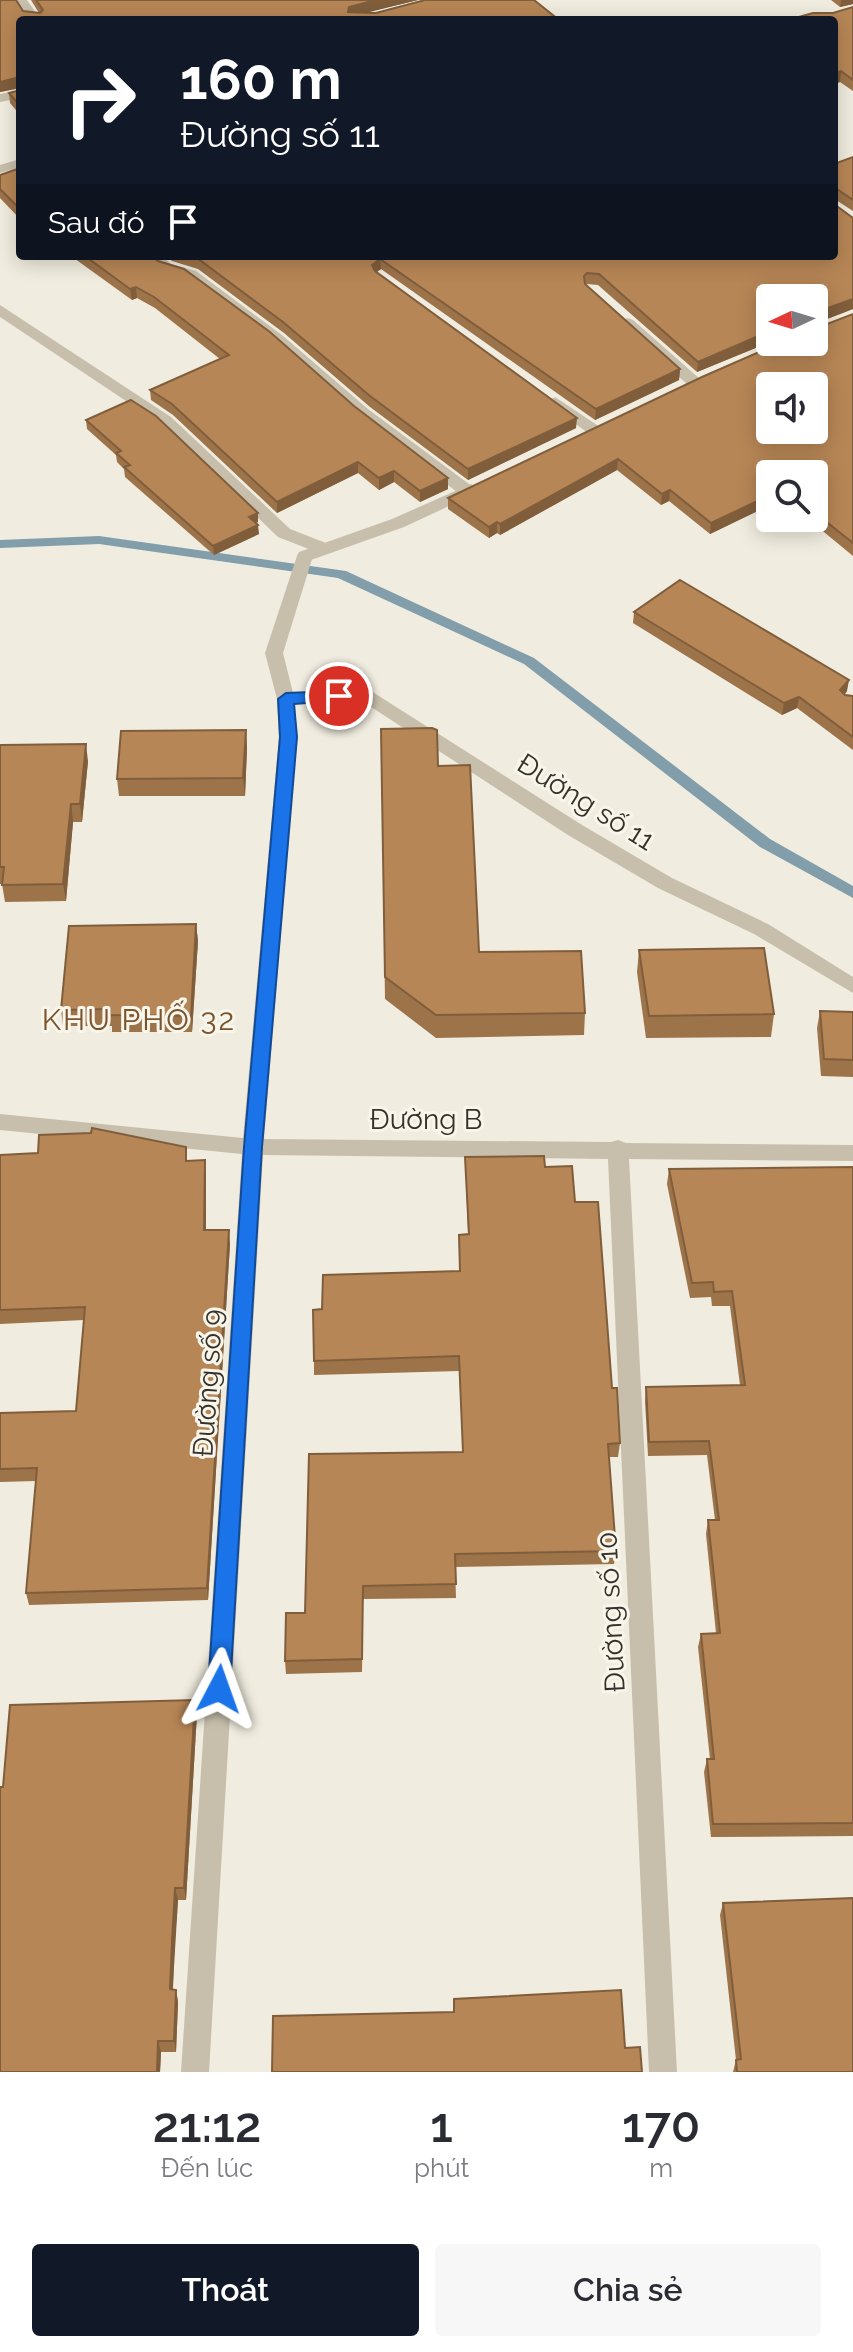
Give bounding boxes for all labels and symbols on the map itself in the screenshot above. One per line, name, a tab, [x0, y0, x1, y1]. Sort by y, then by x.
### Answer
north arrow	[756, 284, 828, 356]
pin	[305, 662, 373, 730]
street label: Đường số 11	[511, 747, 661, 857]
district label: KHU PHỐ 32	[42, 1000, 236, 1037]
street label: Đường B	[370, 1103, 482, 1136]
street label: Đường số 9	[186, 1308, 230, 1458]
street label: Đường số 10	[590, 1531, 632, 1693]
position arrow	[177, 1647, 261, 1731]

